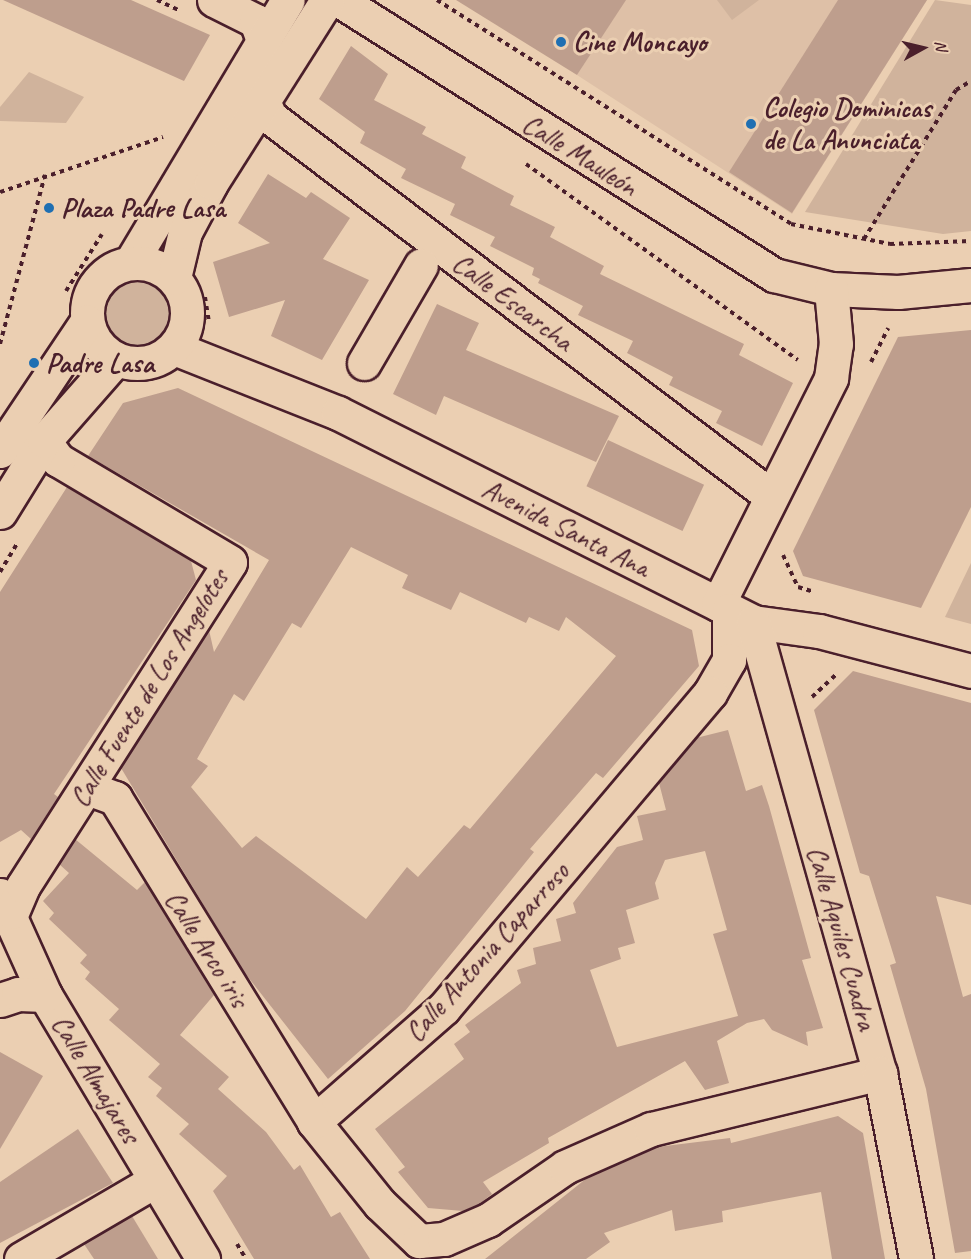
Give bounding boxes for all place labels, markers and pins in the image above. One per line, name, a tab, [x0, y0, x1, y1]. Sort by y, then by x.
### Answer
place label: Cine Moncayo	[573, 25, 705, 59]
marker: Cine Moncayo	[554, 35, 568, 49]
place label: Colegio Dominicas de La Anunciata	[763, 91, 933, 157]
marker: Colegio Dominicas de La Anunciata	[744, 117, 758, 131]
place label: Plaza Padre Lasa	[61, 191, 227, 225]
marker: Plaza Padre Lasa	[42, 201, 56, 215]
place label: Padre Lasa	[46, 346, 154, 380]
marker: Padre Lasa	[27, 356, 41, 370]

